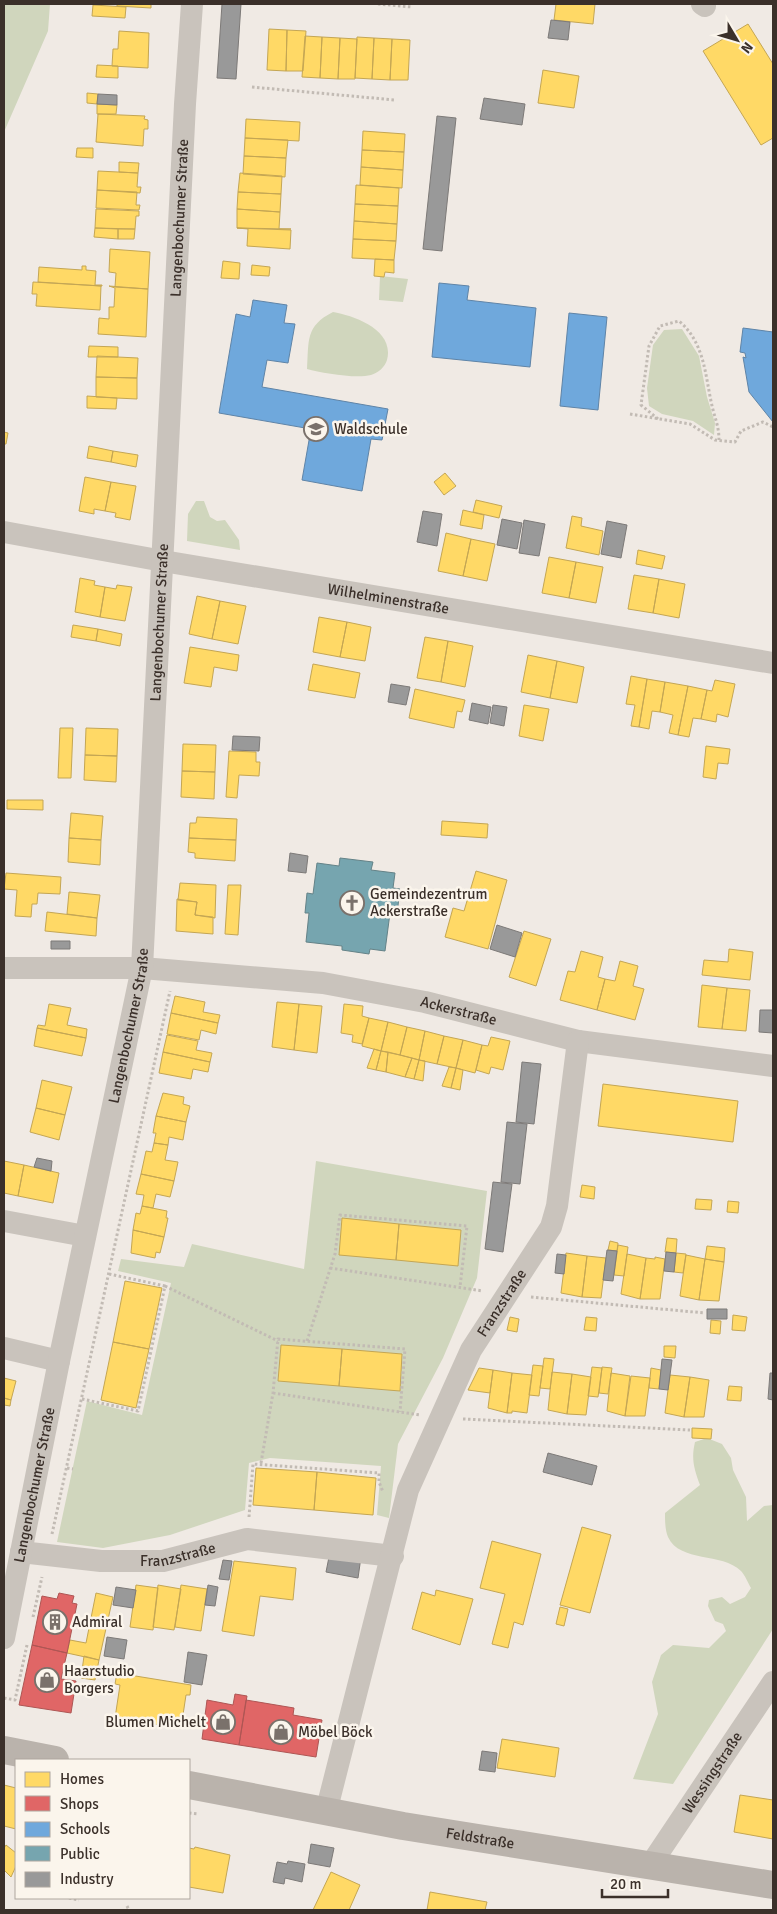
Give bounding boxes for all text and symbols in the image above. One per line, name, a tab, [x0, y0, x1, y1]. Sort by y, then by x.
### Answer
north arrow	[712, 15, 762, 65]
text: N	[737, 39, 757, 57]
street label: Langenbochumer Straße	[166, 139, 192, 297]
school or university icon: Waldschule	[303, 416, 329, 442]
place label: Waldschule	[334, 420, 408, 438]
street label: Langenbochumer Straße	[146, 543, 172, 702]
street label: Wilhelminenstraße	[326, 580, 450, 618]
place label: Gemeindezentrum Ackerstraße	[370, 885, 487, 920]
church icon: Gemeindezentrum Ackerstraße	[339, 890, 365, 916]
street label: Langenbochumer Straße	[105, 948, 152, 1105]
street label: Ackerstraße	[418, 992, 499, 1029]
street label: Franzstraße	[473, 1266, 530, 1340]
street label: Langenbochumer Straße	[10, 1406, 59, 1564]
street label: Franzstraße	[140, 1539, 218, 1570]
building icon: Admiral	[42, 1609, 68, 1635]
place label: Admiral	[72, 1613, 122, 1631]
place label: Haarstudio Borgers	[64, 1662, 135, 1697]
shop icon: Haarstudio Borgers	[34, 1667, 60, 1693]
shop icon: Blumen Michelt	[210, 1709, 236, 1735]
place label: Blumen Michelt	[105, 1713, 206, 1731]
shop icon: Möbel Böck	[268, 1719, 294, 1745]
place label: Möbel Böck	[298, 1723, 373, 1741]
street label: Wessingstraße	[678, 1728, 746, 1817]
legend	[15, 1759, 190, 1899]
text: Homes	[60, 1770, 104, 1788]
text: Shops	[60, 1795, 99, 1813]
text: Schools	[60, 1820, 111, 1838]
street label: Feldstraße	[445, 1824, 516, 1853]
text: Public	[60, 1845, 100, 1863]
scale bar	[602, 1866, 668, 1898]
text: Industry	[60, 1870, 113, 1888]
text: 20 m	[610, 1875, 641, 1893]

